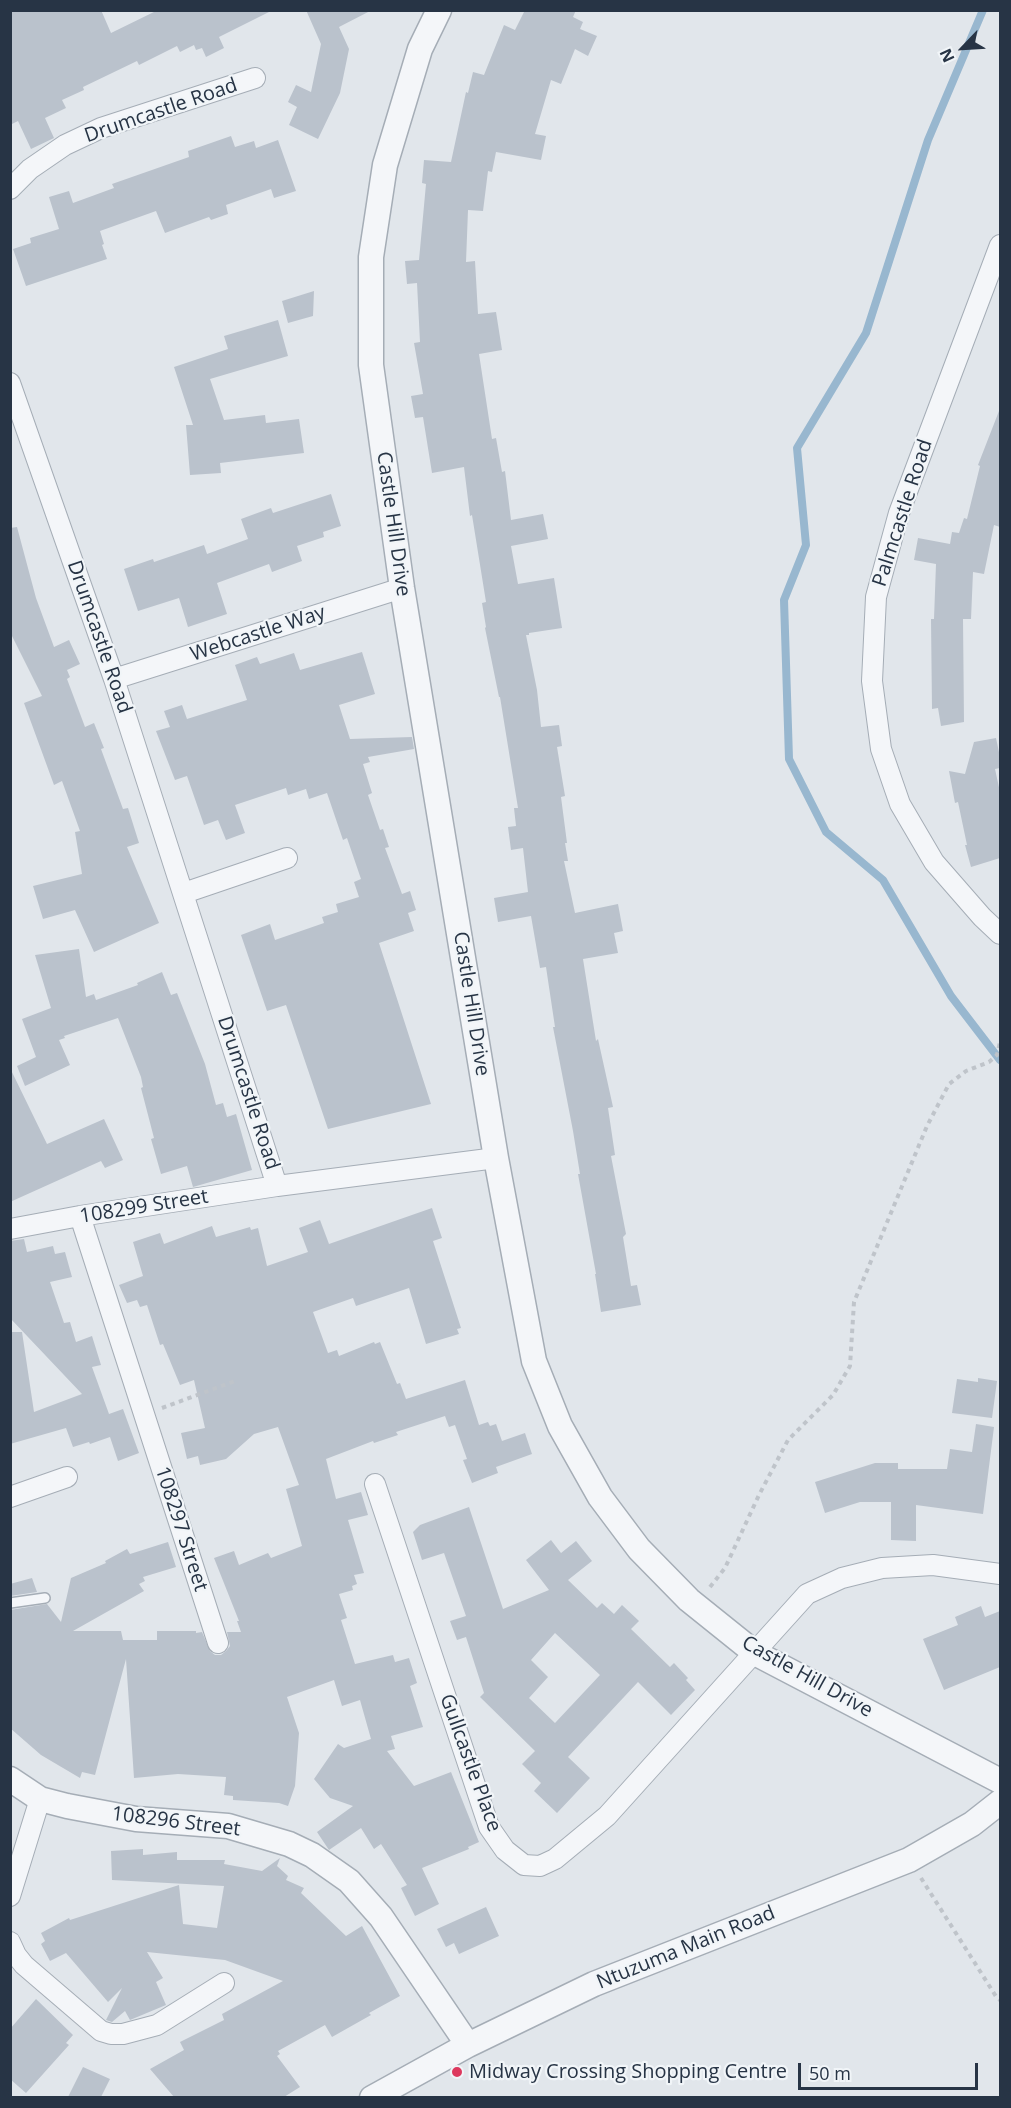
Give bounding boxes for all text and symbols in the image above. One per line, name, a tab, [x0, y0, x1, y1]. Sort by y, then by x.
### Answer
north arrow	[933, 18, 993, 78]
text: N	[934, 45, 959, 66]
street label: Drumcastle Road	[81, 74, 241, 148]
street label: Palmcastle Road	[868, 436, 938, 590]
street label: Castle Hill Drive	[371, 450, 415, 598]
street label: Drumcastle Road	[62, 557, 136, 717]
street label: Webcastle Way	[188, 601, 328, 667]
street label: Castle Hill Drive	[448, 930, 494, 1078]
street label: Drumcastle Road	[212, 1013, 284, 1173]
street label: 108299 Street	[78, 1185, 210, 1229]
street label: 108297 Street	[150, 1464, 212, 1594]
street label: Castle Hill Drive	[737, 1631, 877, 1723]
street label: Gullcastle Place	[434, 1691, 506, 1835]
street label: 108296 Street	[110, 1802, 242, 1842]
street label: Ntuzuma Main Road	[593, 1901, 779, 1995]
scale bar	[801, 2051, 981, 2089]
place label: Midway Crossing Shopping Centre	[469, 2060, 787, 2084]
text: 50 m	[809, 2061, 851, 2085]
marker: Midway Crossing Shopping Centre	[450, 2065, 464, 2079]

